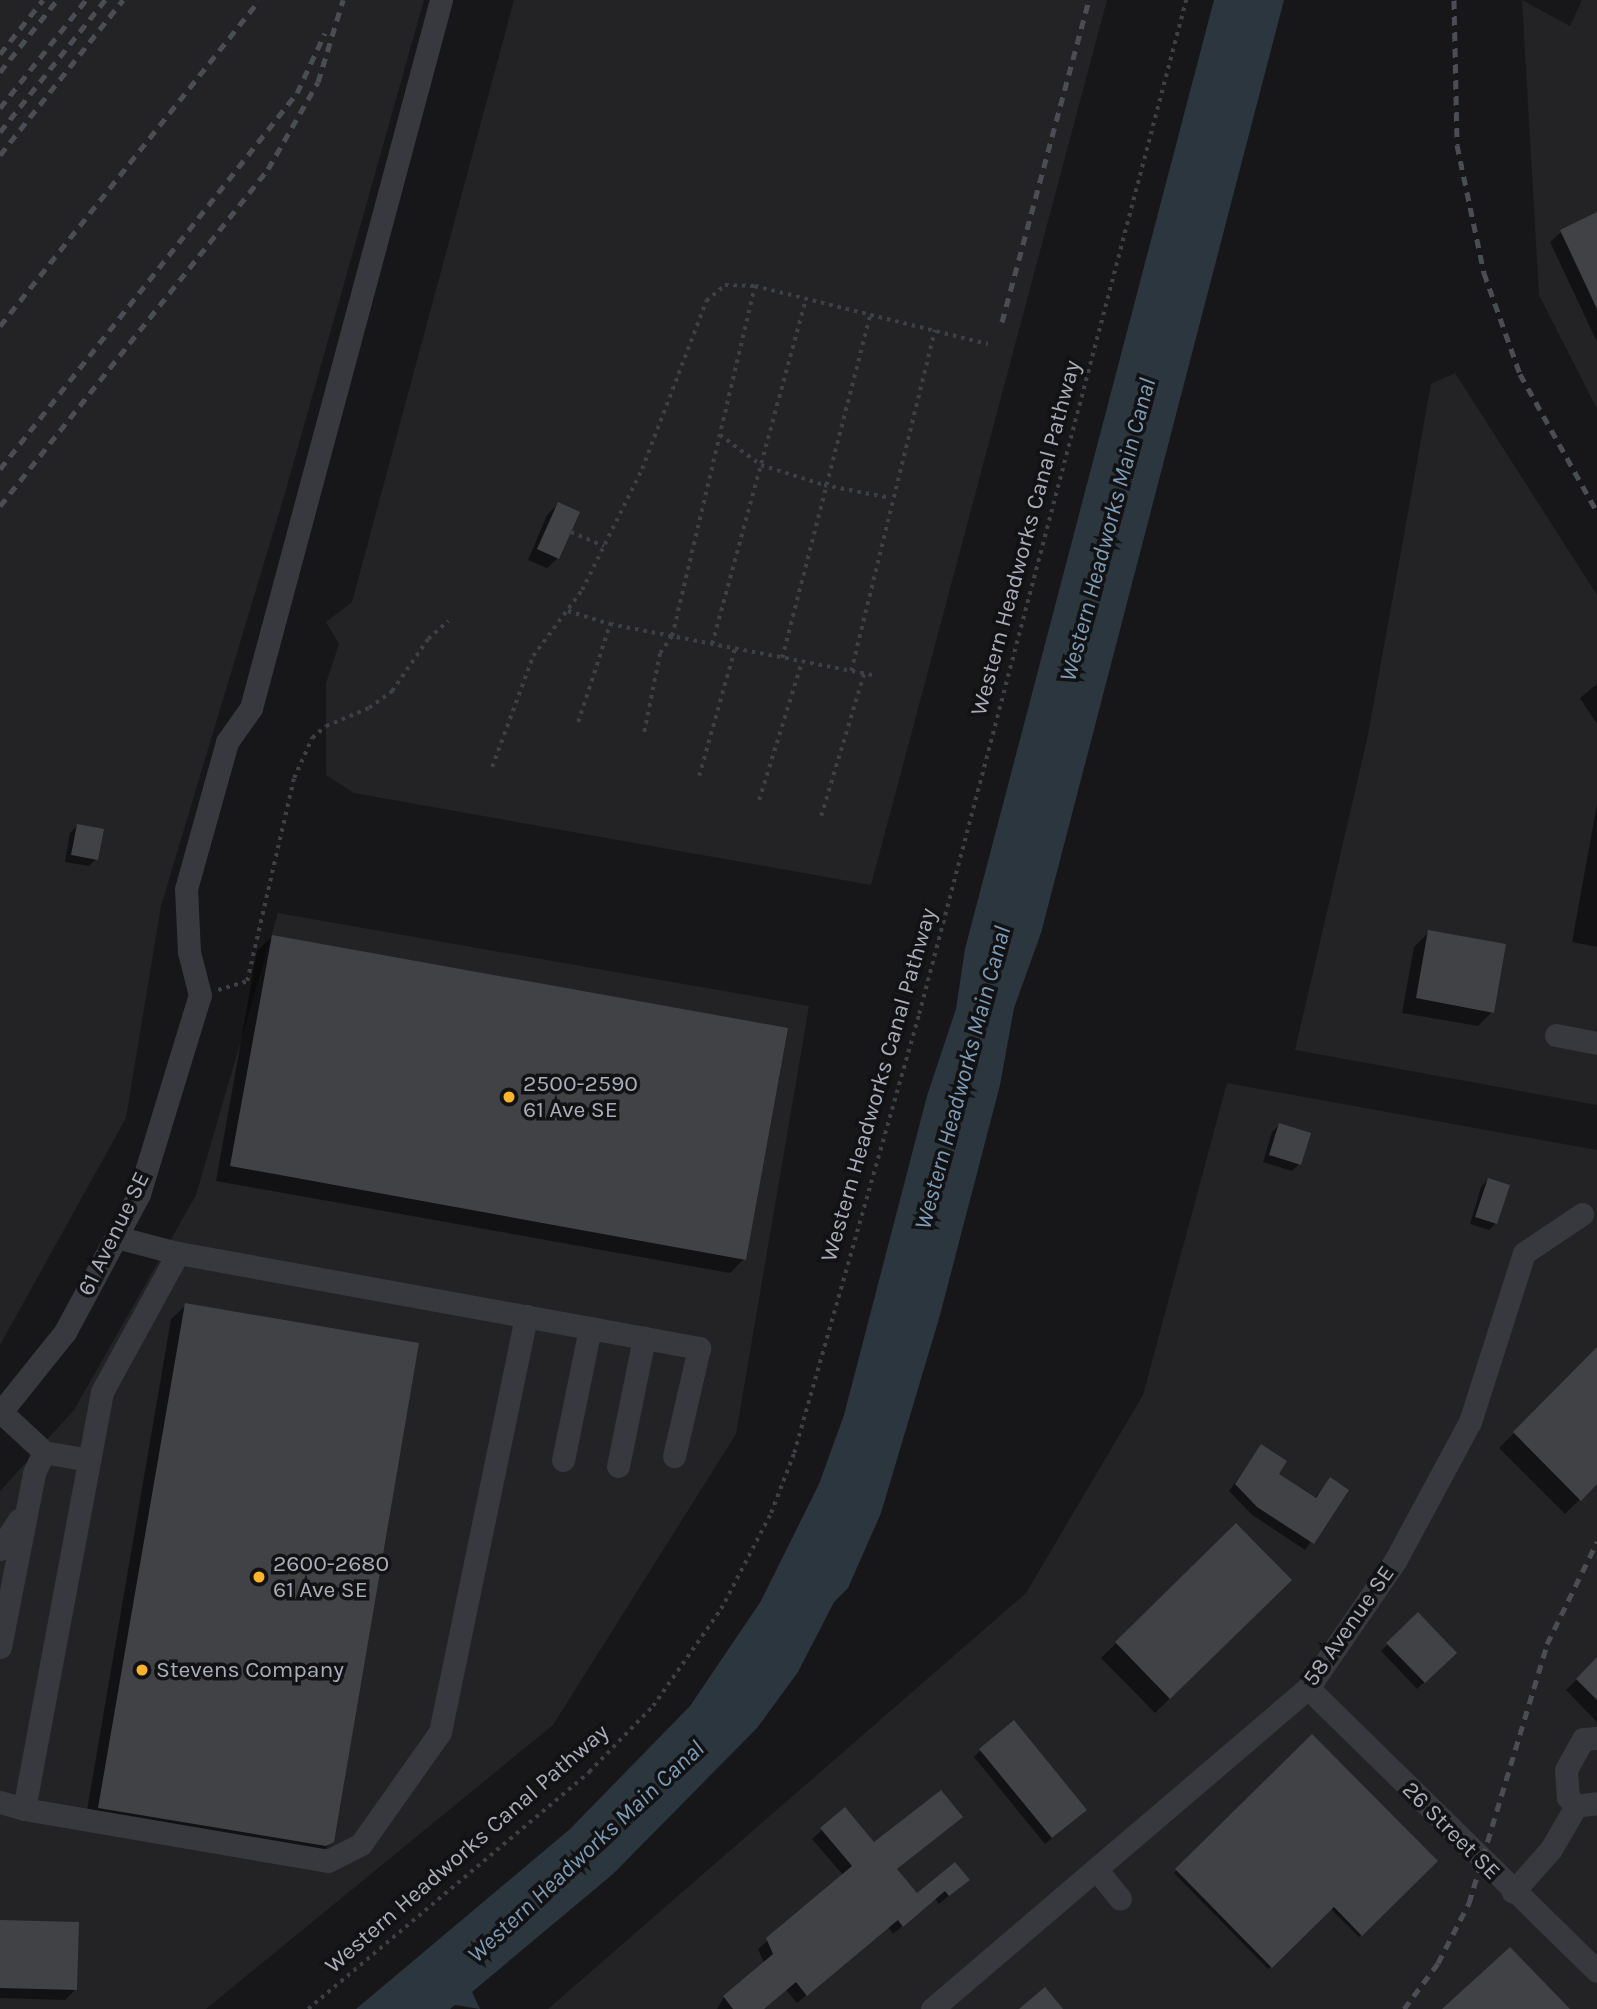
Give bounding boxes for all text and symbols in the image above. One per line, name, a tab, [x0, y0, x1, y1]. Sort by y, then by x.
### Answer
street label: Western Headworks Canal Pathway	[965, 357, 1087, 719]
water label: Western Headworks Main Canal	[1054, 375, 1162, 685]
street label: Western Headworks Canal Pathway	[815, 905, 943, 1265]
water label: Western Headworks Main Canal	[909, 923, 1017, 1233]
place label: 2500-2590 61 Ave SE	[523, 1070, 638, 1124]
marker: 2500-2590 61 Ave SE	[501, 1089, 517, 1105]
street label: 61 Avenue SE	[72, 1168, 156, 1300]
place label: 2600-2680 61 Ave SE	[273, 1550, 389, 1604]
street label: 58 Avenue SE	[1297, 1561, 1401, 1691]
marker: 2600-2680 61 Ave SE	[251, 1569, 267, 1585]
place label: Stevens Company	[156, 1656, 344, 1684]
marker: Stevens Company	[134, 1662, 150, 1678]
street label: Western Headworks Canal Pathway	[320, 1718, 614, 1980]
water label: Western Headworks Main Canal	[462, 1735, 710, 1969]
street label: 26 Street SE	[1396, 1776, 1506, 1886]

